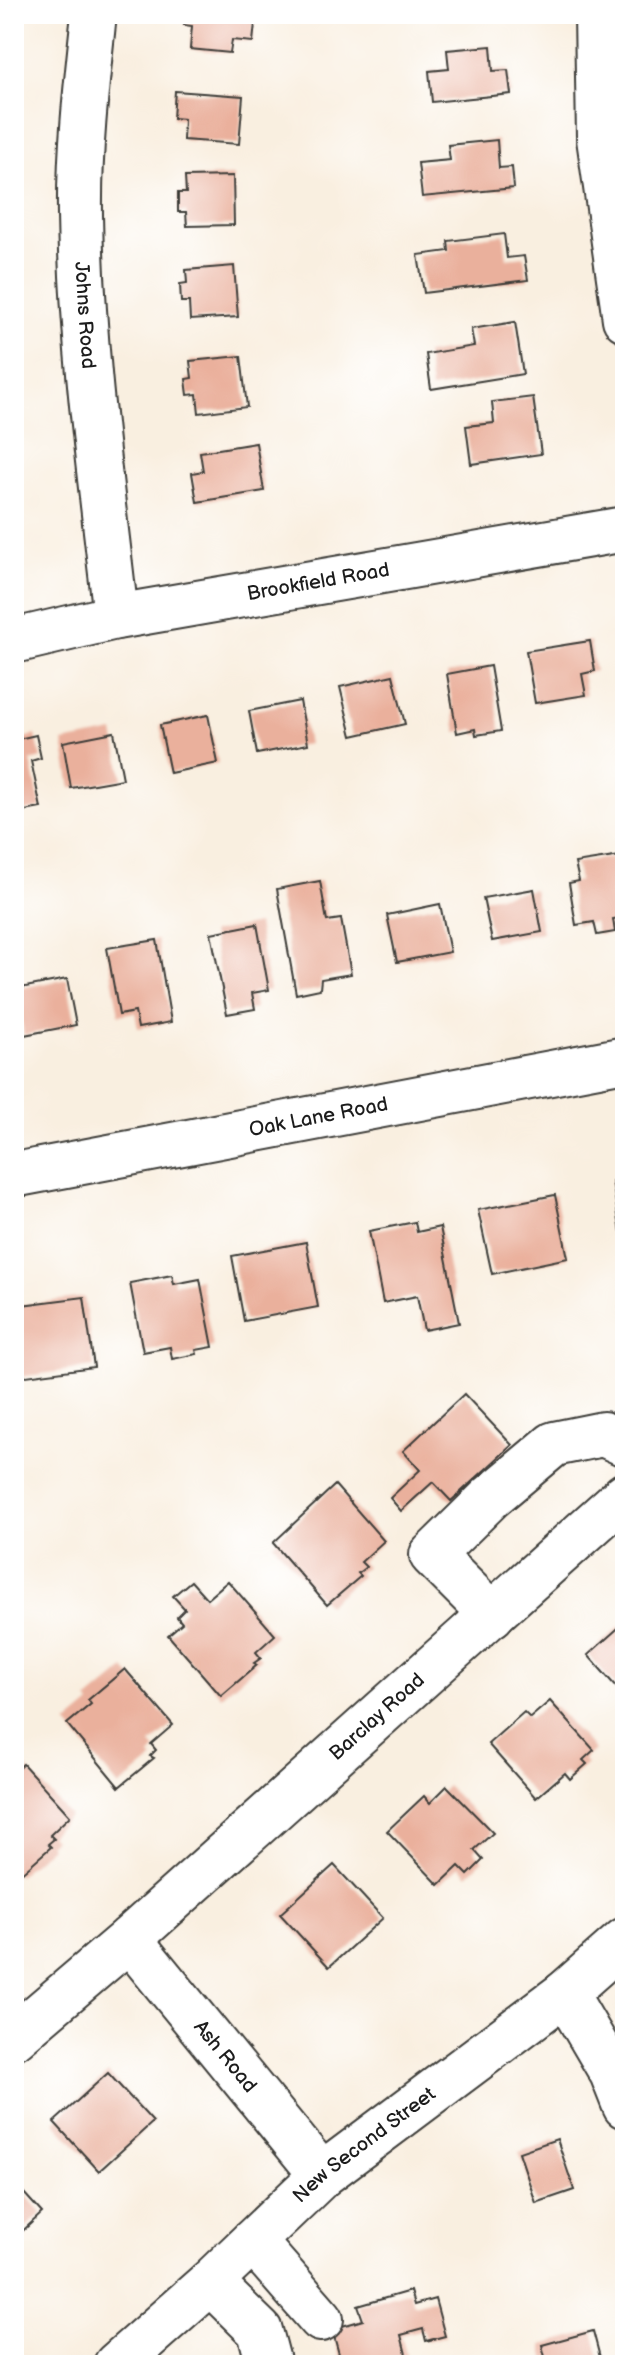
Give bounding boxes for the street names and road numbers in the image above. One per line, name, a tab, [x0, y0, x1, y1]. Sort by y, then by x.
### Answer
street label: Johns Road	[69, 261, 101, 370]
street label: Brookfield Road	[245, 558, 391, 606]
street label: Oak Lane Road	[247, 1092, 390, 1142]
street label: Barclay Road	[324, 1668, 430, 1766]
street label: Ash Road	[189, 2016, 262, 2098]
street label: New Second Street	[288, 2082, 440, 2208]

